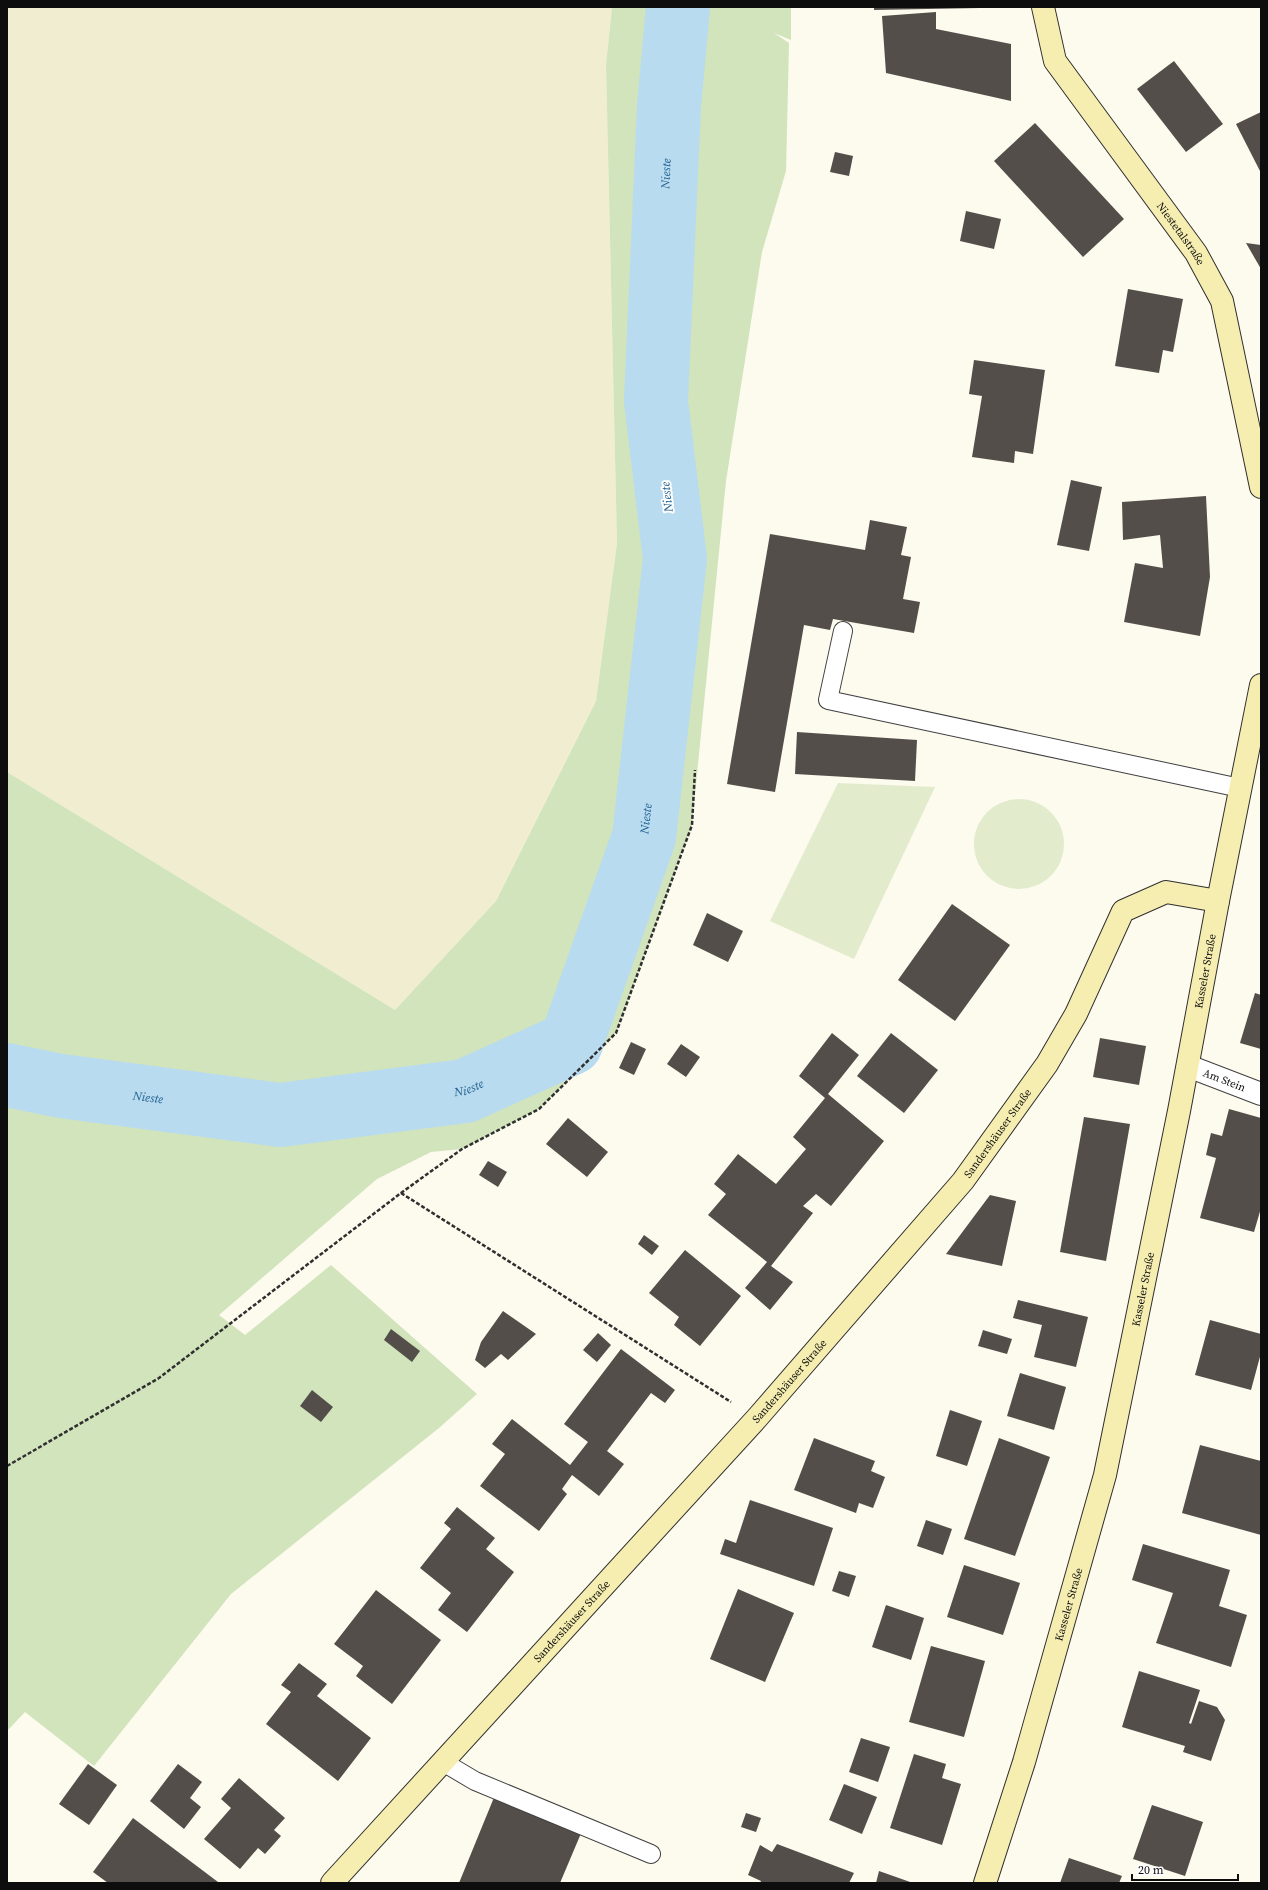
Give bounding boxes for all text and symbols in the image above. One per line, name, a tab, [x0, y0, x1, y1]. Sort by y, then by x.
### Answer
water label: Nieste	[657, 158, 675, 190]
street label: Niestetalstraße	[1153, 199, 1208, 268]
water label: Nieste	[657, 481, 677, 514]
water label: Nieste	[636, 802, 656, 836]
street label: Kasseler Straße	[1191, 932, 1220, 1010]
street label: Am Stein	[1201, 1065, 1248, 1096]
water label: Nieste	[452, 1076, 486, 1100]
street label: Sandershäuser Straße	[961, 1085, 1035, 1181]
water label: Nieste	[131, 1087, 164, 1107]
street label: Kasseler Straße	[1128, 1250, 1158, 1328]
street label: Sandershäuser Straße	[749, 1336, 830, 1427]
street label: Kasseler Straße	[1052, 1566, 1087, 1643]
street label: Sandershäuser Straße	[530, 1577, 614, 1666]
scale bar	[1132, 1856, 1238, 1882]
text: 20 m	[1138, 1862, 1164, 1878]

